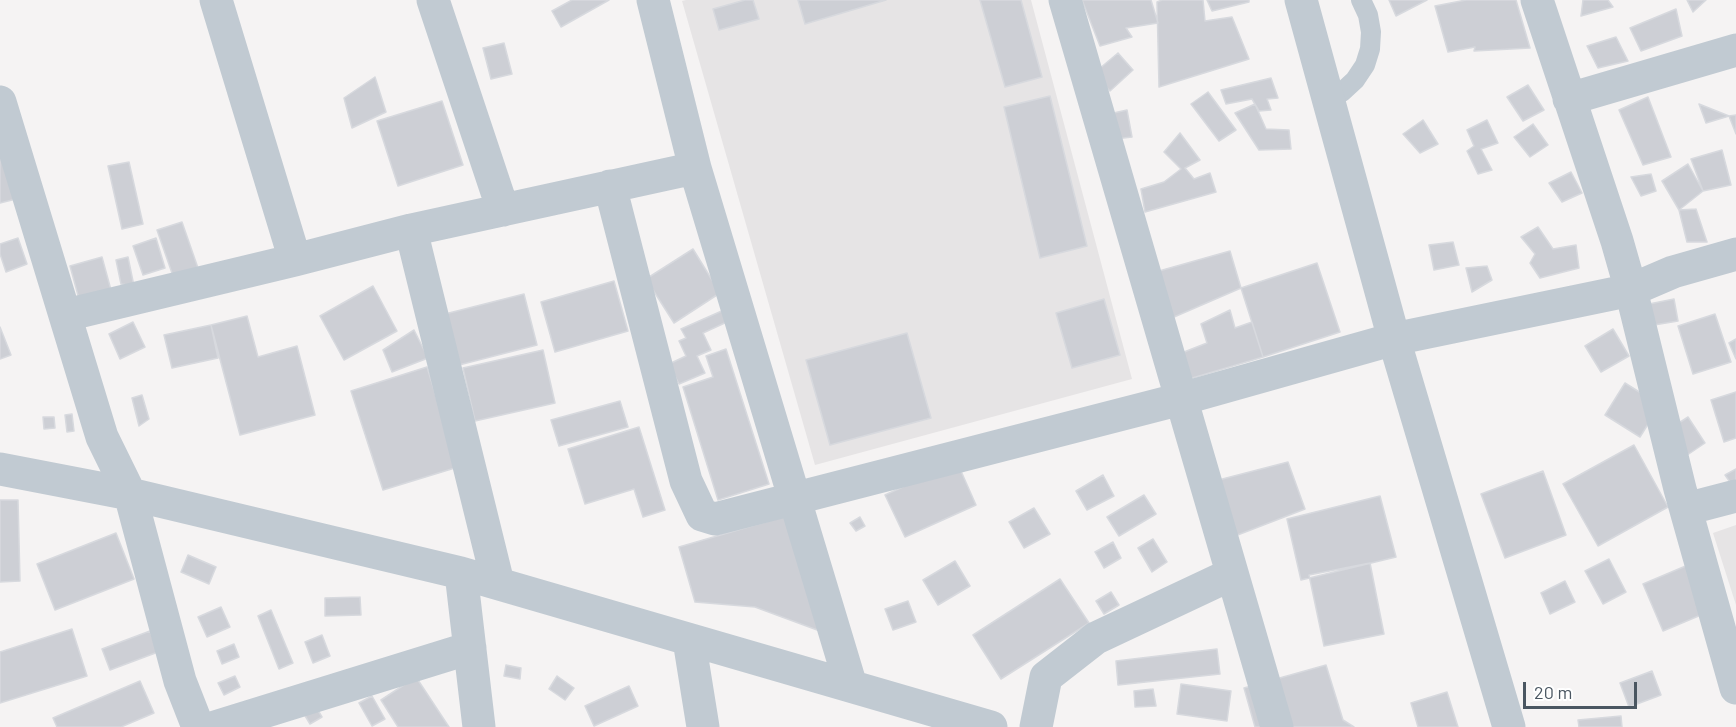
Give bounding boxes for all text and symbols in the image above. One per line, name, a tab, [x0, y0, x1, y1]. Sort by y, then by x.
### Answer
scale bar	[1526, 670, 1640, 708]
text: 20 m	[1534, 681, 1572, 703]

